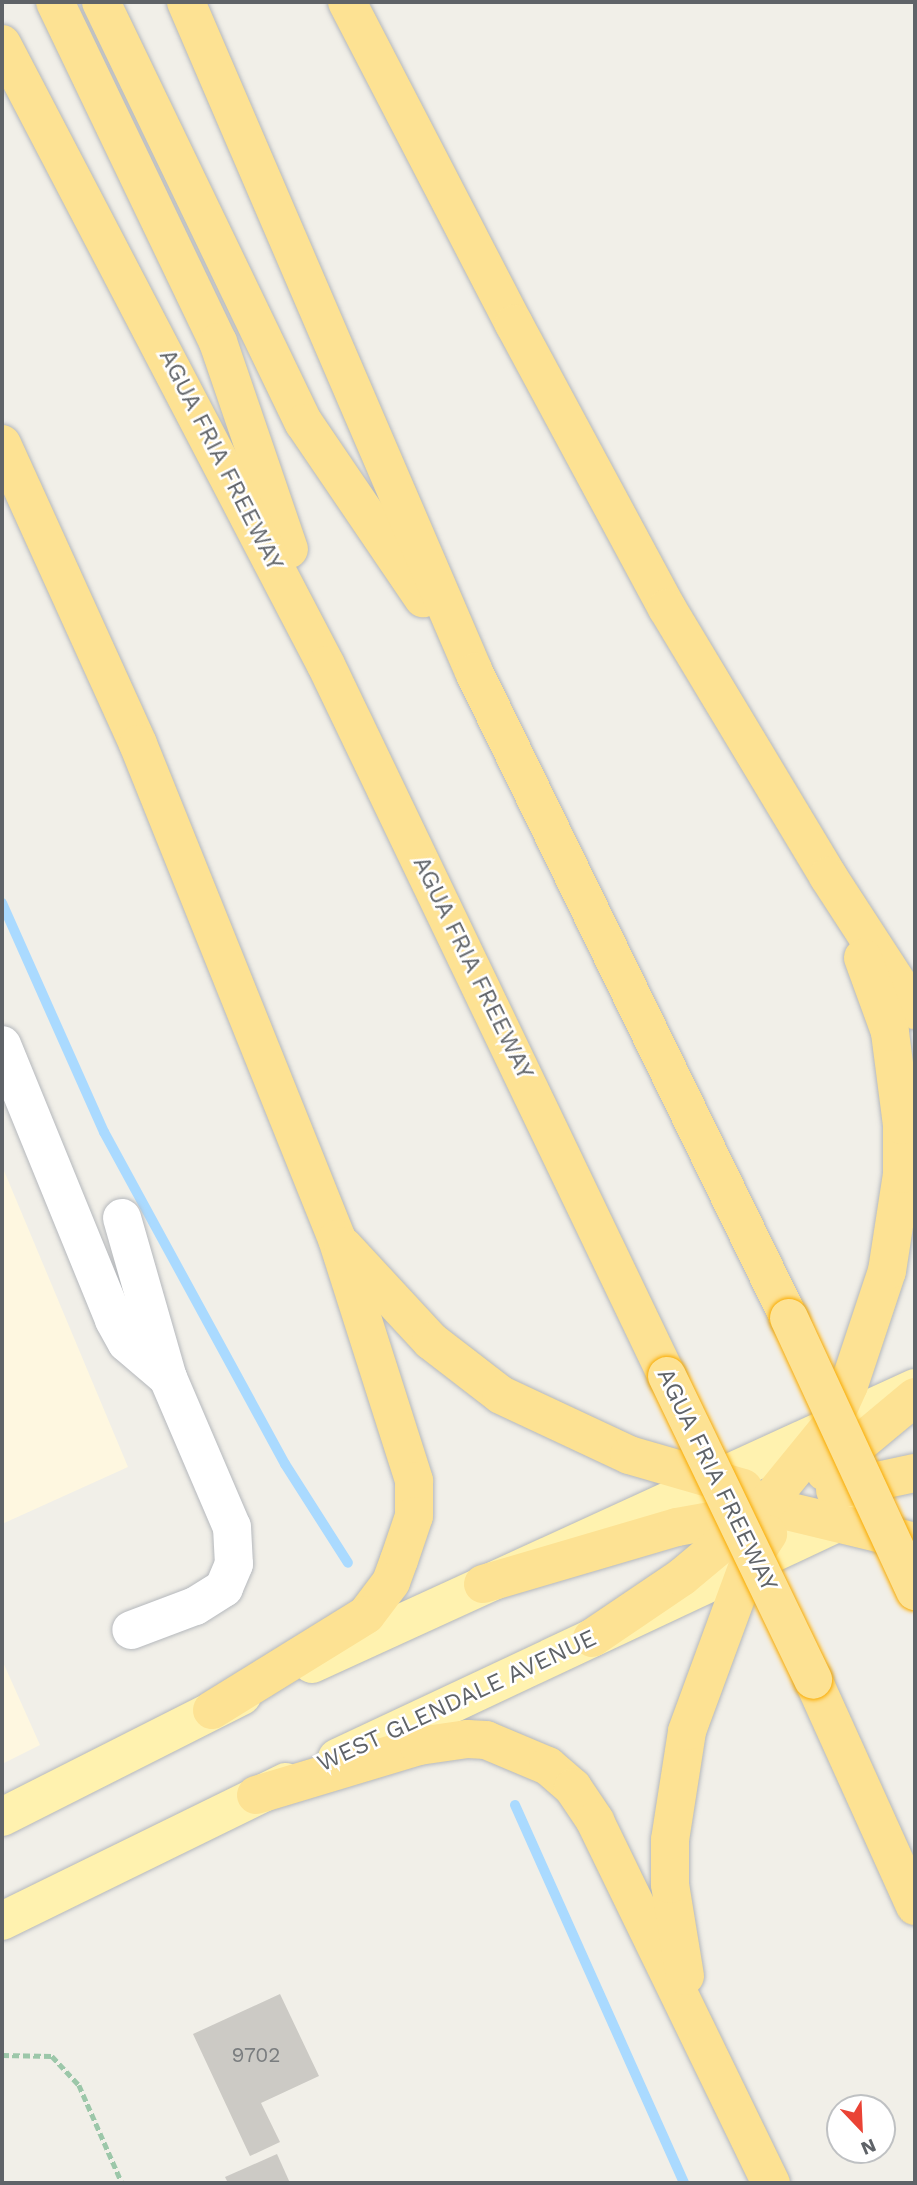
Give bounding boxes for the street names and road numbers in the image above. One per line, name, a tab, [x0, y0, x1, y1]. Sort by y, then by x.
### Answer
street label: AGUA FRIA FREEWAY	[152, 344, 290, 576]
street label: AGUA FRIA FREEWAY	[406, 851, 540, 1085]
street label: AGUA FRIA FREEWAY	[650, 1363, 784, 1597]
street label: WEST GLENDALE AVENUE	[312, 1623, 602, 1779]

